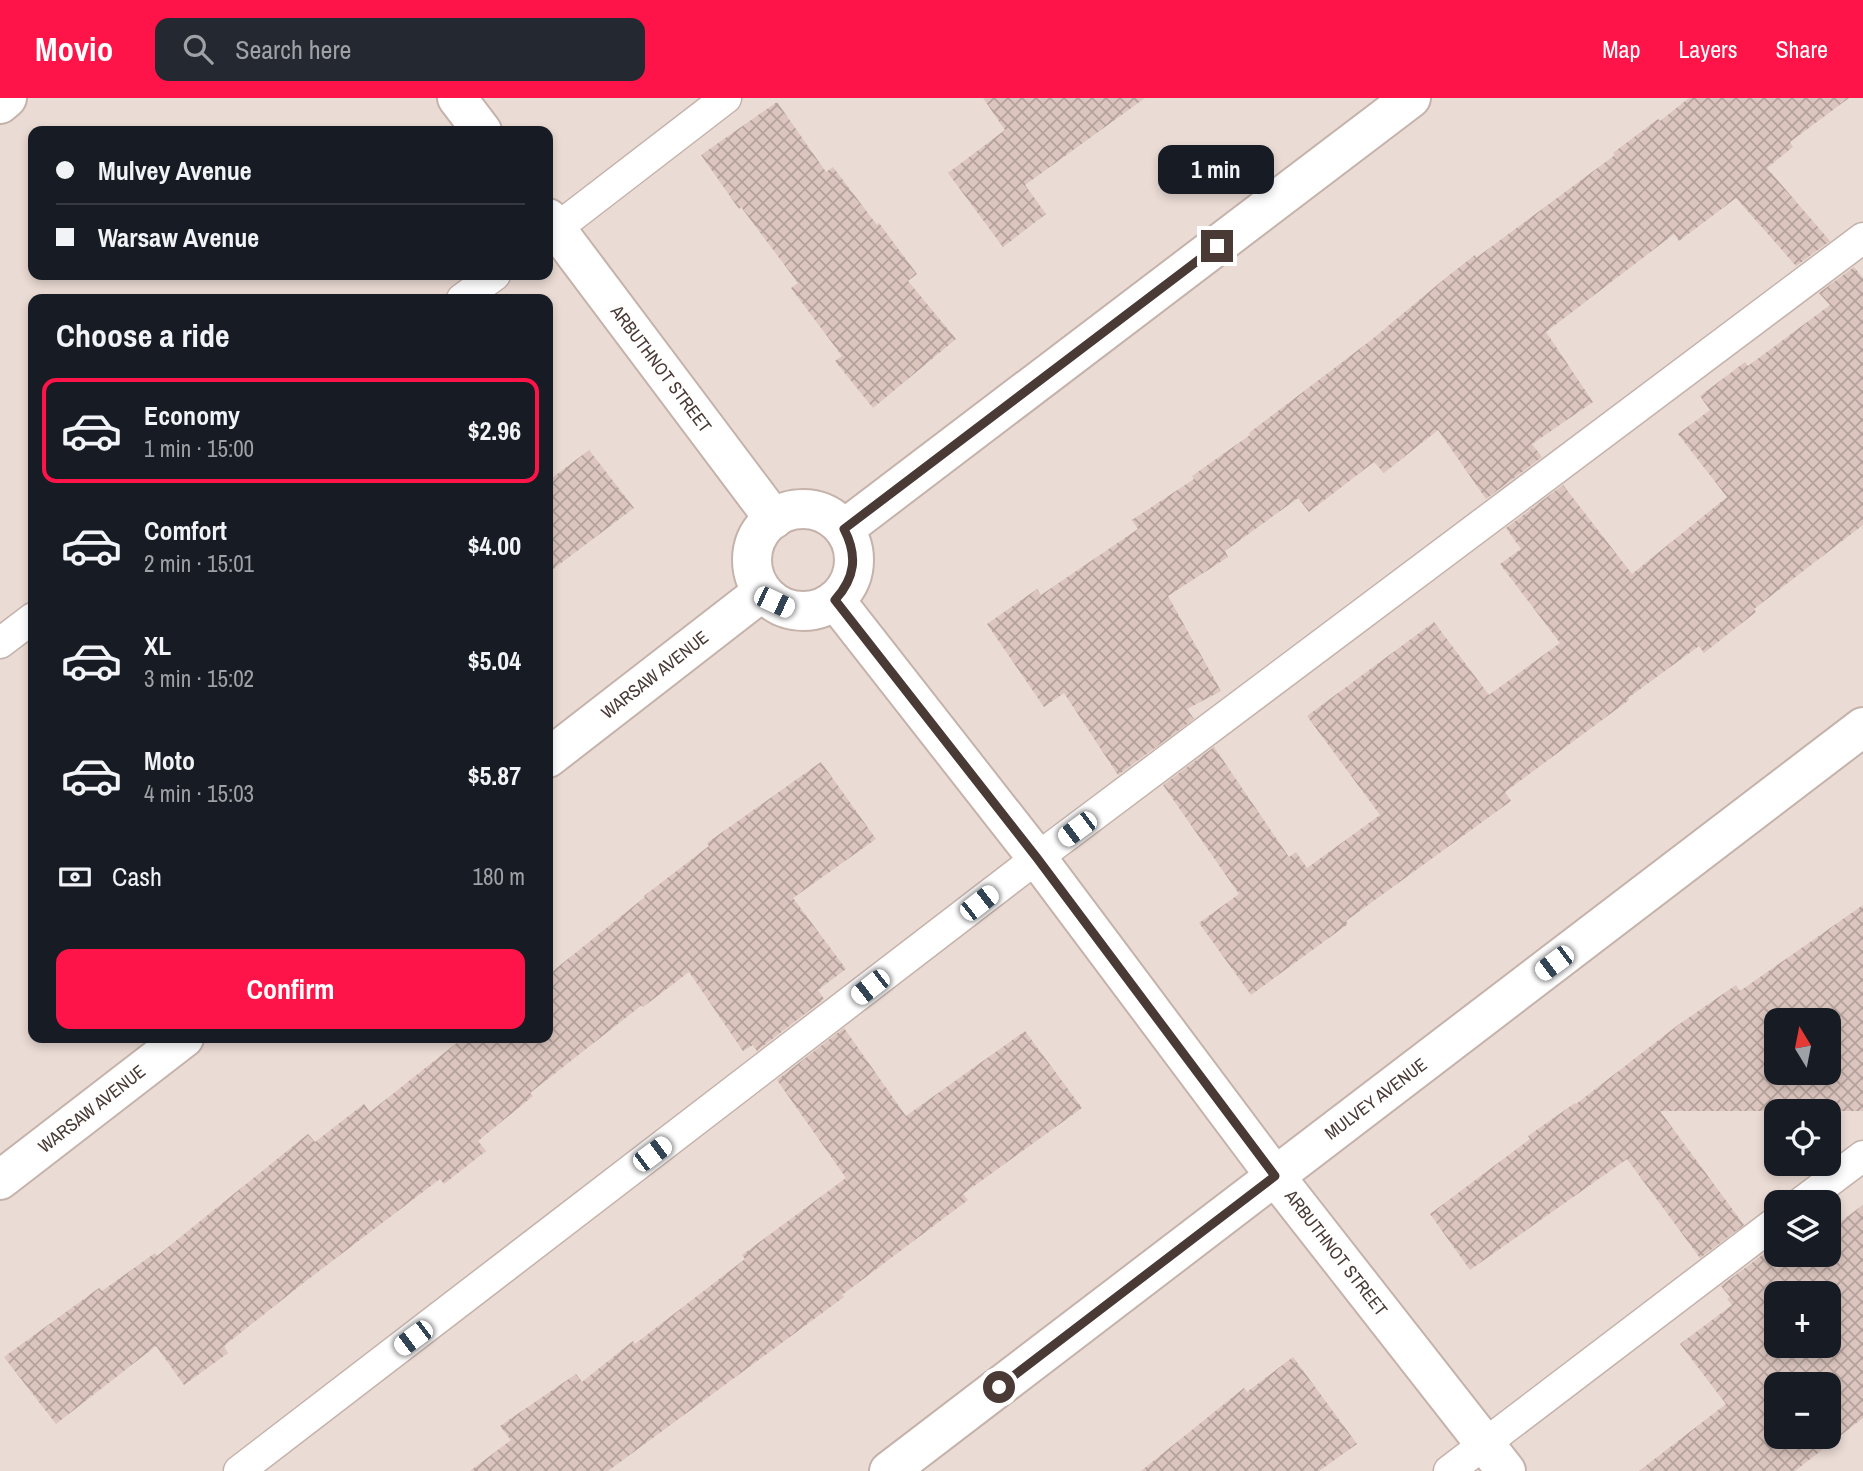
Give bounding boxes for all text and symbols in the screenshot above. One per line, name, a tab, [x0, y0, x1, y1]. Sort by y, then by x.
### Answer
search box	[155, 18, 645, 81]
text: Movio	[35, 27, 113, 71]
icon: search	[179, 30, 217, 68]
text: Search here	[235, 32, 351, 67]
text: Map	[1602, 33, 1640, 65]
text: Layers	[1678, 33, 1737, 65]
text: Share	[1775, 33, 1828, 65]
callout: 1 min	[1159, 144, 1275, 194]
text: Mulvey Avenue	[98, 153, 252, 188]
text: 1 min	[1191, 154, 1241, 185]
text: Warsaw Avenue	[98, 220, 259, 255]
route end	[1201, 230, 1233, 262]
street label: ARBUTHNOT STREET	[604, 299, 718, 438]
text: Choose a ride	[56, 314, 230, 357]
text: Economy	[144, 398, 240, 433]
icon: car	[60, 399, 123, 462]
text: $2.96	[468, 413, 521, 448]
text: 1 min · 15:00	[144, 433, 254, 464]
text: Comfort	[144, 513, 227, 548]
icon: car	[60, 514, 123, 577]
text: $4.00	[468, 528, 521, 563]
text: 2 min · 15:01	[144, 548, 254, 579]
car	[751, 584, 798, 620]
street label: WARSAW AVENUE	[596, 625, 714, 724]
text: XL	[144, 628, 171, 663]
icon: car	[60, 629, 123, 692]
text: $5.04	[468, 643, 521, 678]
text: 3 min · 15:02	[144, 663, 254, 694]
text: Moto	[144, 743, 195, 778]
icon: car	[60, 744, 123, 807]
text: $5.87	[468, 758, 521, 793]
text: 4 min · 15:03	[144, 778, 254, 809]
car	[1054, 808, 1101, 850]
icon: cash	[56, 858, 94, 896]
text: Cash	[112, 859, 162, 894]
text: 180 m	[473, 861, 525, 892]
car	[956, 882, 1003, 924]
car	[1531, 942, 1578, 984]
button: Confirm	[56, 949, 525, 1029]
car	[847, 966, 894, 1008]
north arrow	[1764, 1008, 1841, 1085]
map controls	[1764, 1008, 1841, 1449]
street label: MULVEY AVENUE	[1319, 1052, 1432, 1145]
street label: WARSAW AVENUE	[33, 1059, 151, 1158]
button: locate	[1764, 1099, 1841, 1176]
car	[629, 1133, 676, 1175]
street label: ARBUTHNOT STREET	[1279, 1184, 1394, 1321]
button: layers	[1764, 1190, 1841, 1267]
button: +	[1764, 1281, 1841, 1358]
car	[390, 1317, 437, 1359]
route start	[983, 1371, 1015, 1403]
button: −	[1764, 1372, 1841, 1449]

